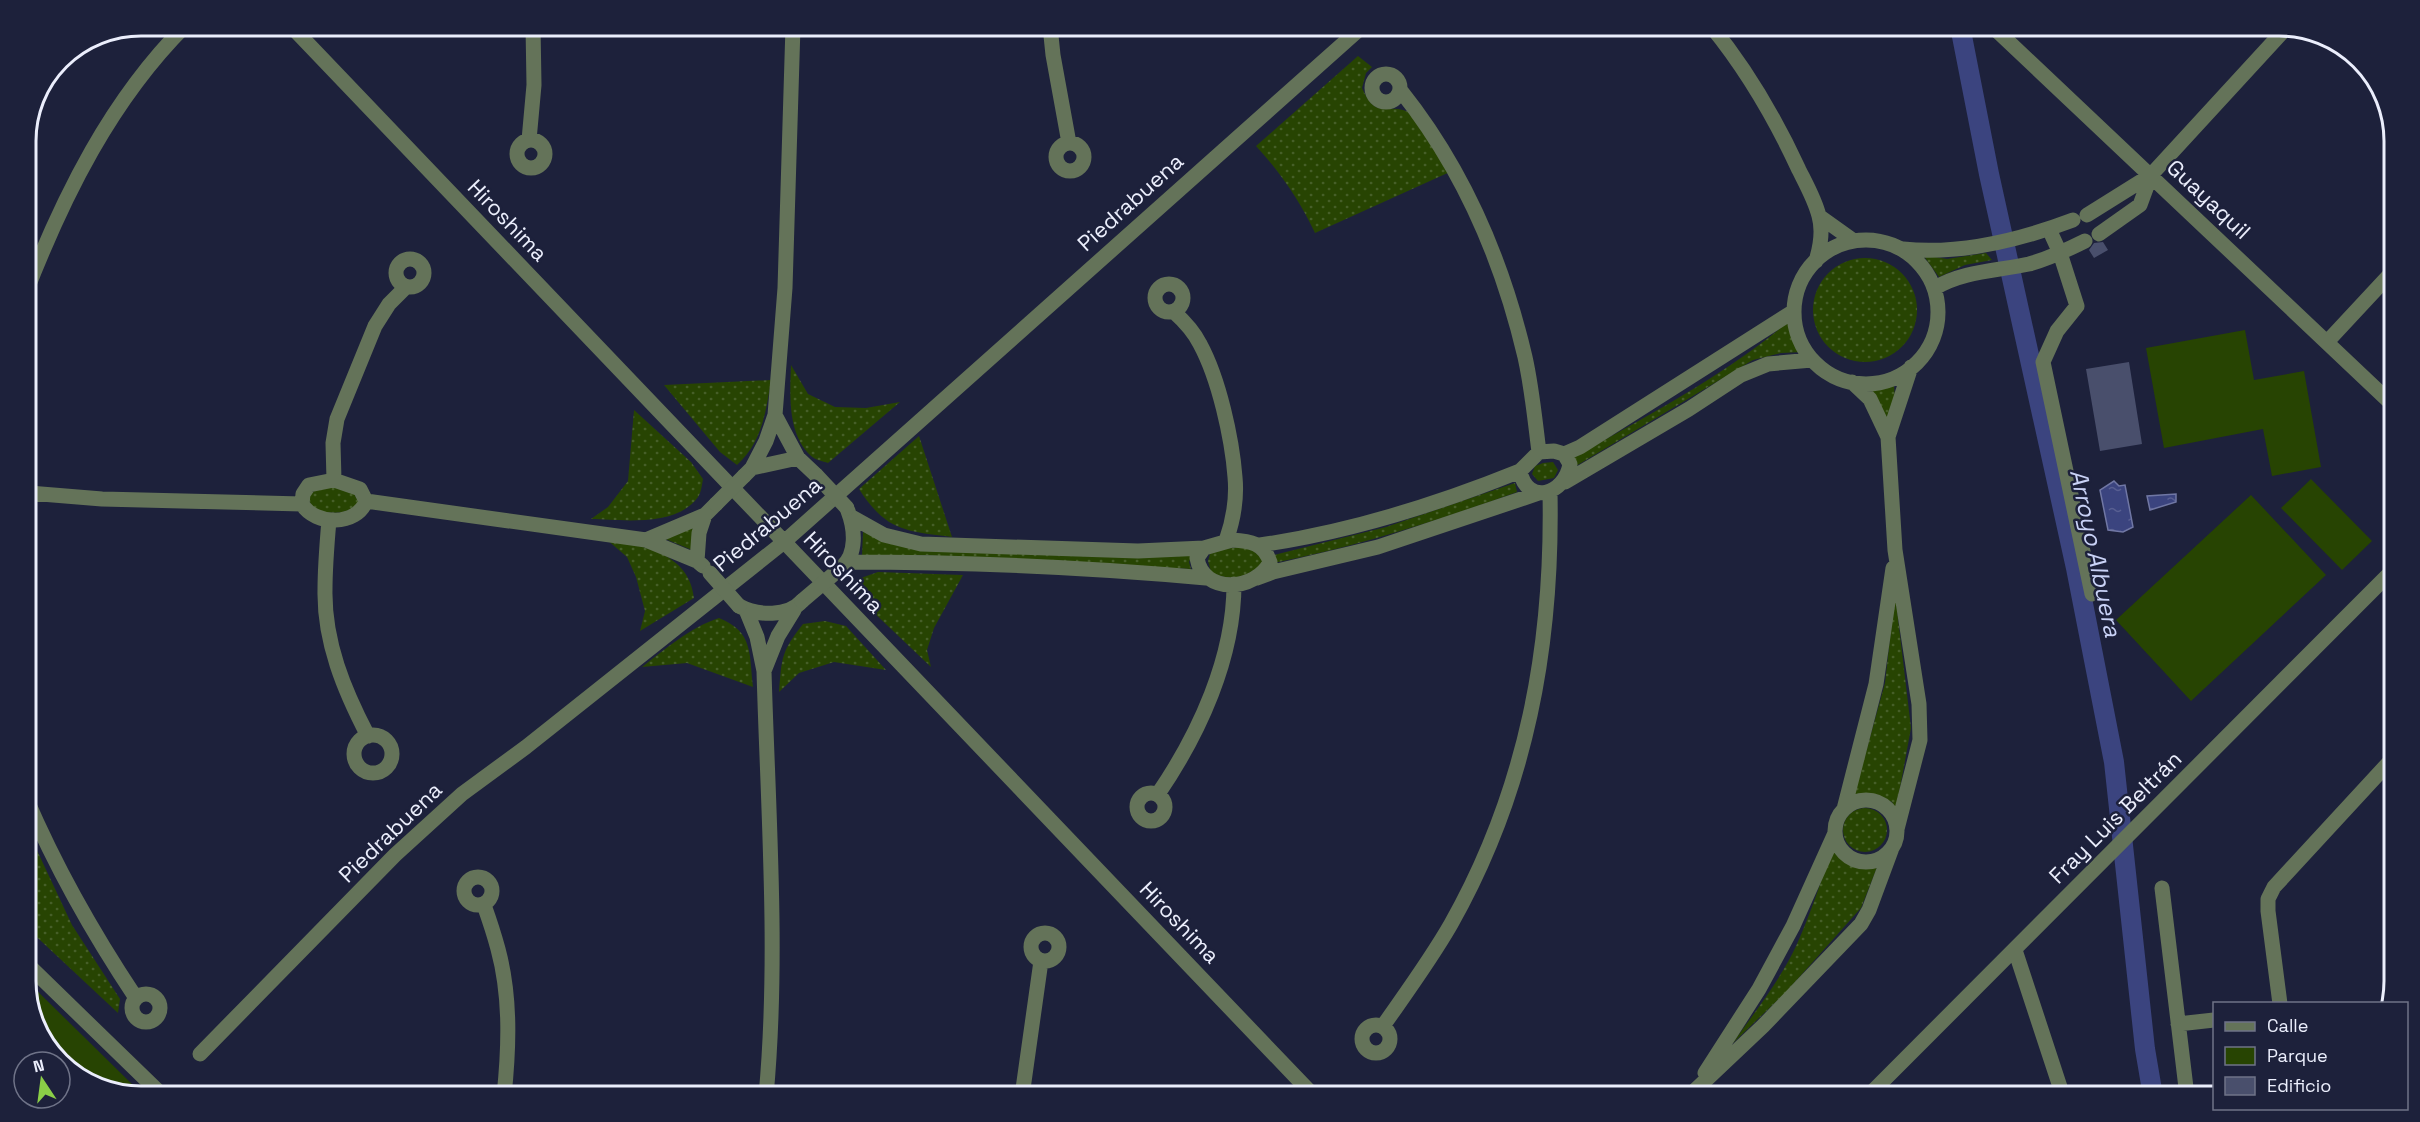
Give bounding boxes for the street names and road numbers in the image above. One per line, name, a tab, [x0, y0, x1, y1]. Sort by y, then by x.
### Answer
street label: Piedrabuena	[1071, 147, 1189, 257]
street label: Guayaquil	[2161, 153, 2257, 245]
street label: Hiroshima	[462, 173, 554, 267]
street label: Piedrabuena	[707, 470, 827, 578]
street label: Hiroshima	[798, 525, 890, 619]
street label: Fray Luis Beltrán	[2043, 745, 2187, 889]
street label: Piedrabuena	[332, 775, 448, 888]
street label: Hiroshima	[1134, 875, 1226, 969]

